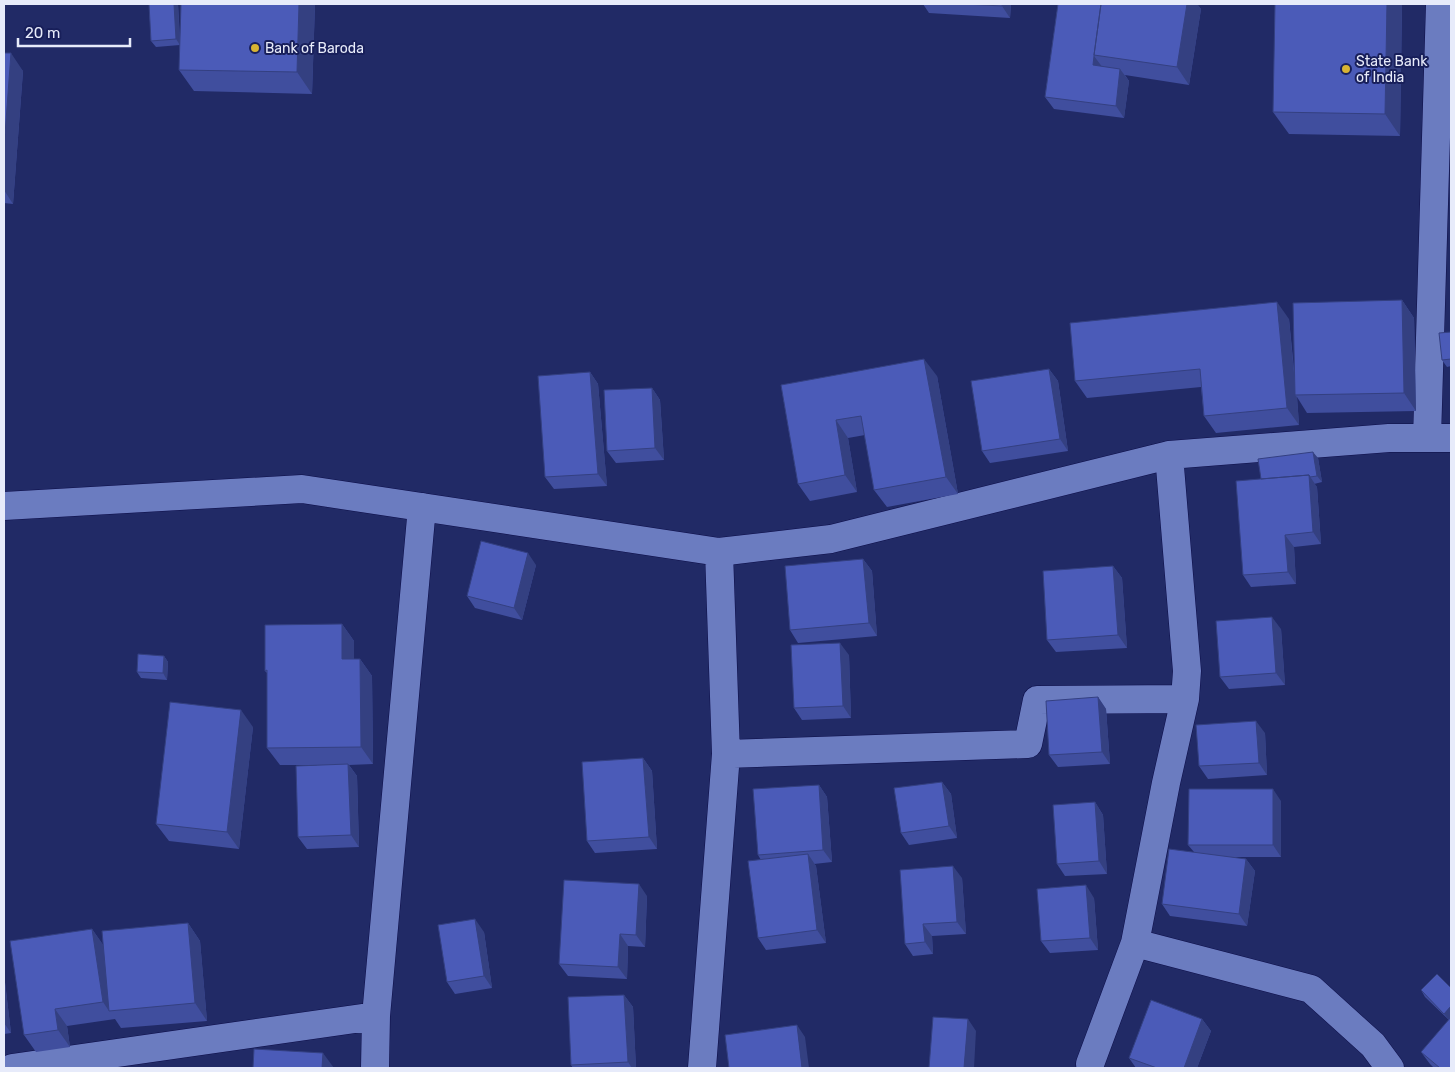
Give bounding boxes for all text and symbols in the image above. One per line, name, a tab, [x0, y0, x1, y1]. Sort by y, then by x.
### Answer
scale bar	[18, 15, 130, 47]
text: 20 m	[25, 24, 60, 42]
place label: Bank of Baroda	[265, 40, 364, 57]
marker: Bank of Baroda	[249, 42, 261, 54]
place label: State Bank of India	[1356, 53, 1428, 86]
marker: State Bank of India	[1340, 63, 1352, 75]

